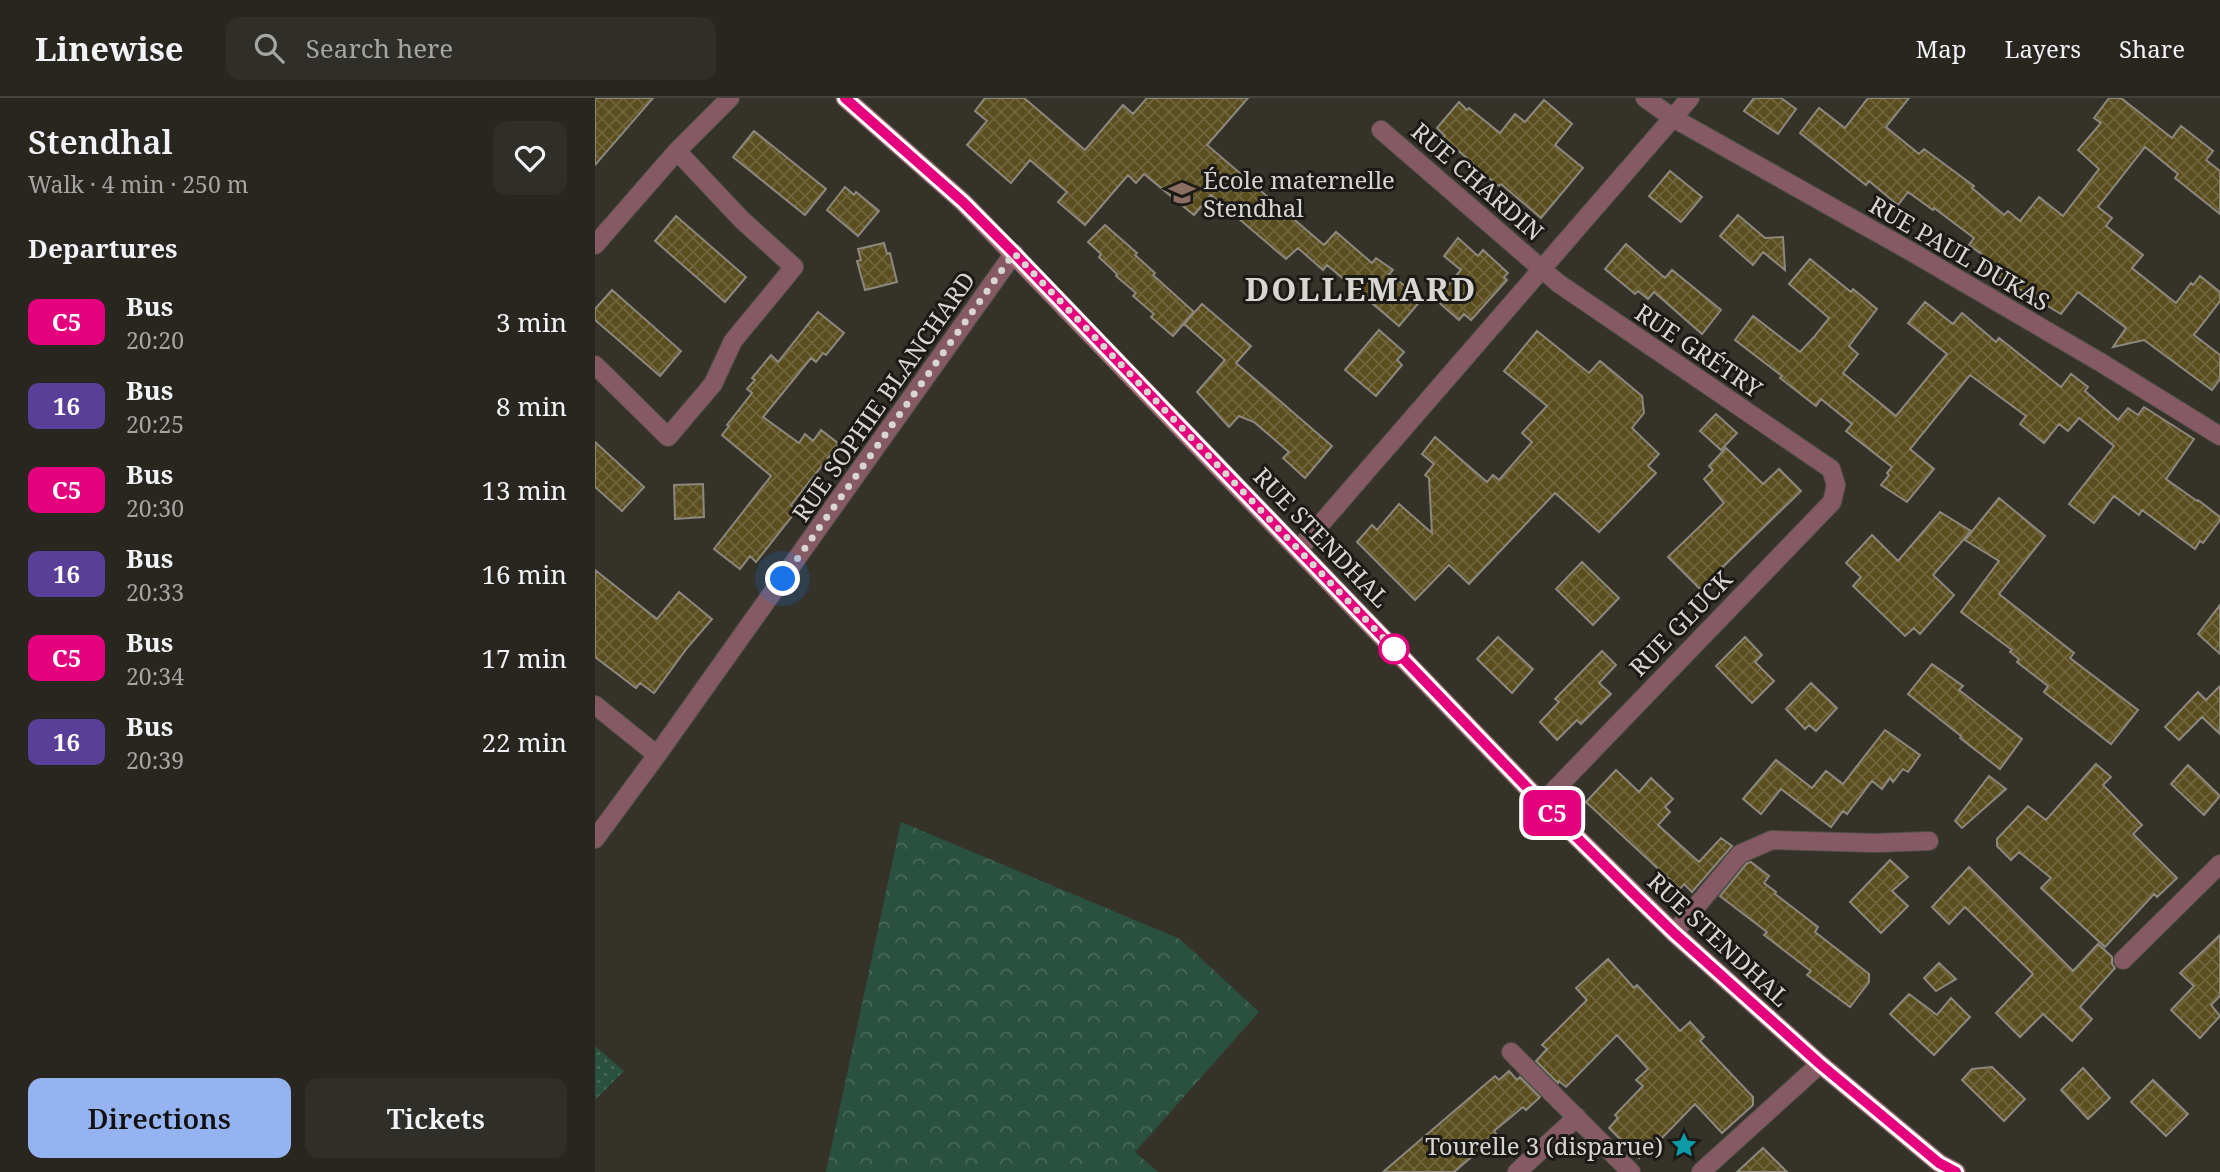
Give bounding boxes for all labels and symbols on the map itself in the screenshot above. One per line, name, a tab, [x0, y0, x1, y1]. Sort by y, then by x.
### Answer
street label: RUE CHARDIN	[1405, 114, 1551, 248]
place label: École maternelle Stendhal	[1203, 163, 1395, 224]
school or university icon: École maternelle Stendhal	[1167, 178, 1197, 208]
street label: RUE PAUL DUKAS	[1864, 188, 2056, 318]
street label: RUE SOPHIE BLANCHARD	[784, 264, 982, 528]
district label: DOLLEMARD	[1245, 267, 1477, 310]
street label: RUE GRÉTRY	[1629, 295, 1770, 405]
street label: RUE STENDHAL	[1247, 460, 1397, 614]
your location	[765, 561, 800, 596]
street label: RUE GLUCK	[1621, 562, 1739, 683]
unlabelled marker	[1379, 634, 1409, 664]
line badge: C5	[1521, 790, 1583, 836]
street label: RUE STENDHAL	[1641, 865, 1797, 1013]
place label: Tourelle 3 (disparue)	[1425, 1129, 1663, 1162]
place icon: Tourelle 3 (disparue)	[1669, 1130, 1699, 1160]

